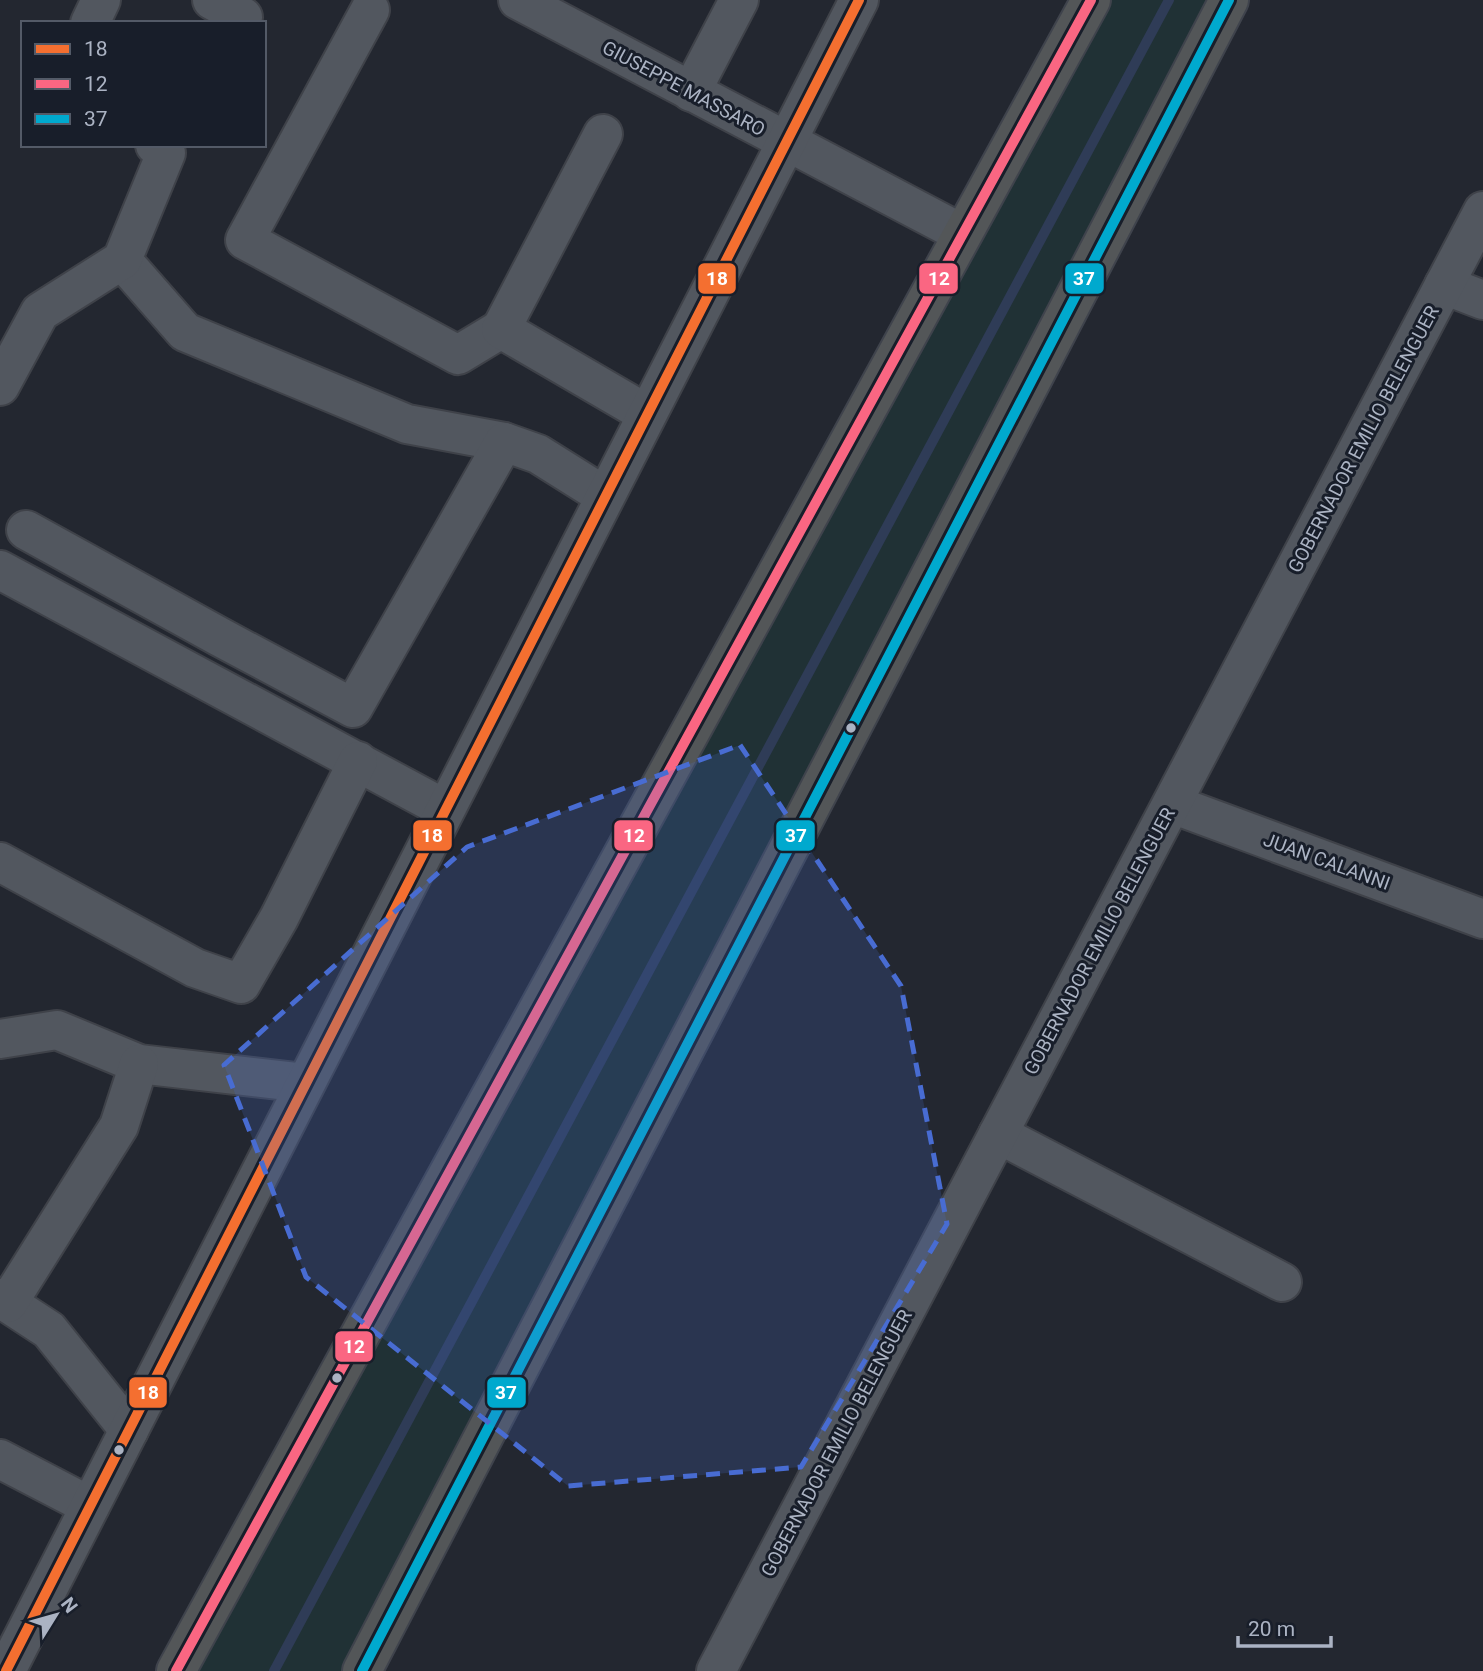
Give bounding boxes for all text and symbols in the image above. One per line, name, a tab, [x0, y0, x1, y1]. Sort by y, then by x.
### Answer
legend	[21, 21, 266, 147]
street label: GIUSEPPE MASSARO	[599, 36, 769, 141]
text: 18	[84, 37, 108, 61]
text: 12	[84, 72, 108, 96]
text: 37	[84, 107, 108, 131]
line badge: 18	[697, 262, 737, 295]
line badge: 12	[918, 262, 959, 295]
line badge: 37	[1064, 262, 1105, 295]
text: 18	[706, 267, 728, 290]
text: 12	[928, 267, 950, 290]
text: 37	[1073, 267, 1095, 290]
street label: GOBERNADOR EMILIO BELENGUER	[1283, 302, 1444, 577]
unlabelled marker	[844, 721, 858, 735]
street label: GOBERNADOR EMILIO BELENGUER	[1019, 804, 1180, 1079]
line badge: 18	[412, 819, 453, 852]
line badge: 12	[613, 819, 654, 852]
line badge: 37	[775, 819, 816, 852]
text: 18	[421, 824, 443, 847]
text: 12	[623, 824, 645, 847]
text: 37	[785, 824, 807, 847]
street label: JUAN CALANNI	[1260, 828, 1393, 895]
street label: GOBERNADOR EMILIO BELENGUER	[756, 1306, 917, 1581]
line badge: 12	[334, 1330, 374, 1363]
text: 12	[343, 1335, 365, 1358]
unlabelled marker	[330, 1371, 344, 1385]
line badge: 18	[128, 1376, 168, 1409]
line badge: 37	[486, 1376, 527, 1409]
text: 18	[137, 1381, 159, 1404]
text: 37	[495, 1381, 517, 1404]
unlabelled marker	[112, 1443, 126, 1457]
north arrow	[21, 1580, 91, 1650]
text: N	[56, 1593, 82, 1617]
scale bar	[1238, 1604, 1331, 1648]
text: 20 m	[1248, 1617, 1295, 1641]

